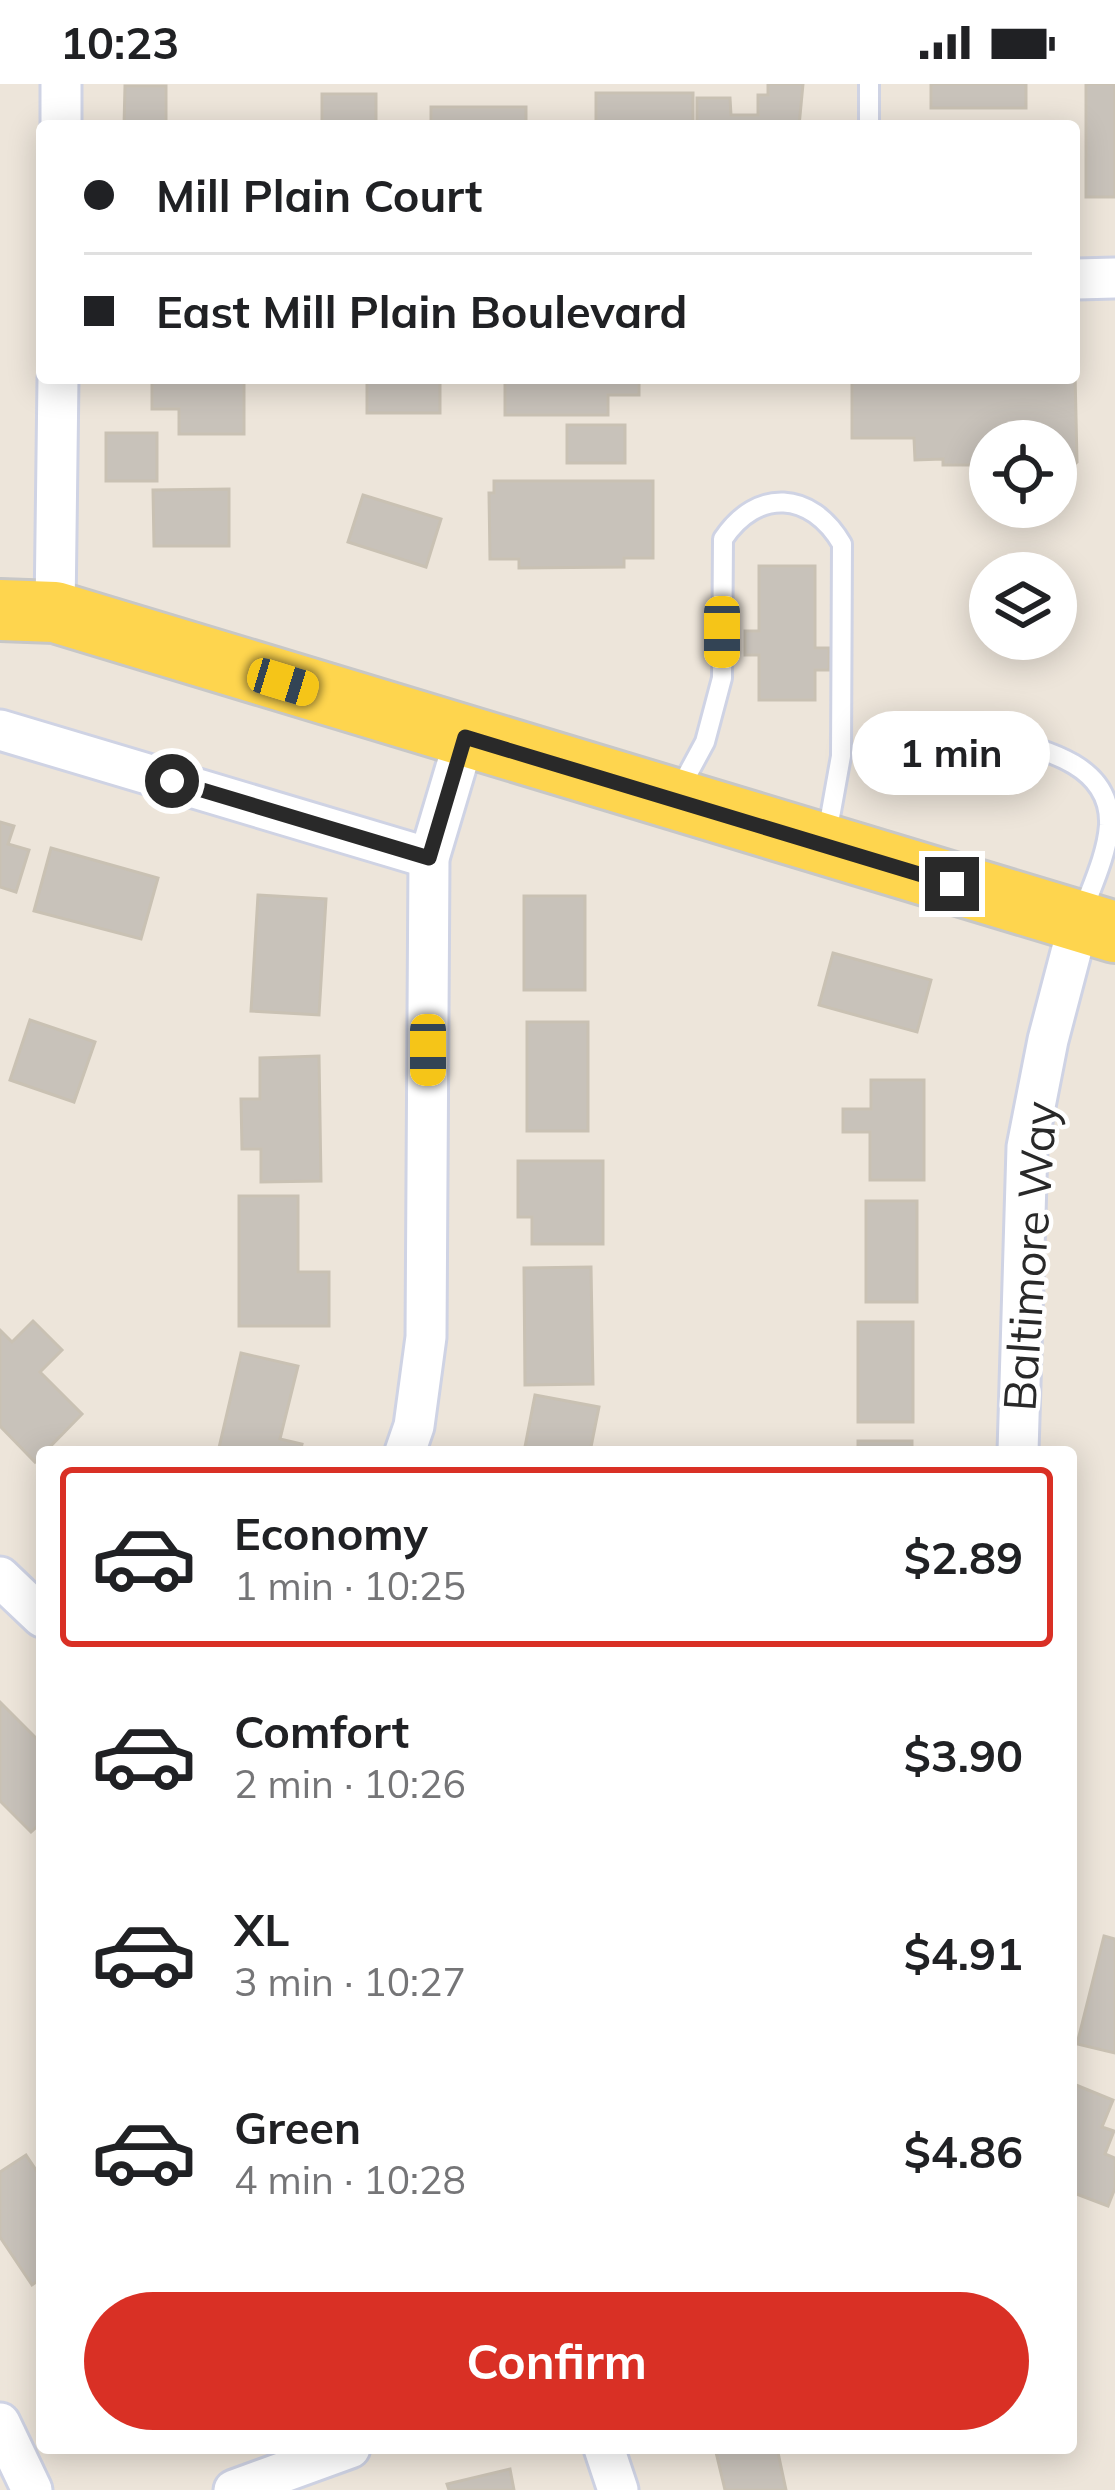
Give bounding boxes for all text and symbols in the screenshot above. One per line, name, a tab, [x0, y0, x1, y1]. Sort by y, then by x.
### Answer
text: 10:23	[60, 14, 179, 70]
text: Mill Plain Court	[156, 167, 482, 223]
text: East Mill Plain Boulevard	[156, 283, 687, 339]
map controls	[969, 420, 1077, 660]
button: locate	[969, 420, 1077, 528]
button: layers	[969, 552, 1077, 660]
car	[704, 596, 740, 668]
car	[243, 654, 323, 710]
callout: 1 min	[853, 710, 1051, 794]
text: 1 min	[900, 728, 1002, 777]
route start	[145, 754, 199, 808]
route end	[925, 857, 979, 911]
car	[410, 1014, 446, 1086]
street label: Baltimore Way	[990, 1099, 1068, 1413]
icon: car	[90, 1503, 198, 1611]
text: Economy	[234, 1505, 428, 1561]
text: $2.89	[904, 1529, 1023, 1585]
text: 1 min · 10:25	[234, 1561, 466, 1610]
icon: car	[90, 1701, 198, 1809]
text: Comfort	[234, 1703, 409, 1759]
text: $3.90	[904, 1727, 1023, 1783]
text: 2 min · 10:26	[234, 1759, 466, 1808]
icon: car	[90, 1899, 198, 2007]
text: XL	[234, 1901, 289, 1957]
text: $4.91	[904, 1925, 1023, 1981]
text: 3 min · 10:27	[234, 1957, 466, 2006]
icon: car	[90, 2097, 198, 2205]
text: Green	[234, 2099, 361, 2155]
text: $4.86	[904, 2123, 1023, 2179]
text: 4 min · 10:28	[234, 2155, 466, 2204]
button: Confirm	[84, 2292, 1029, 2430]

